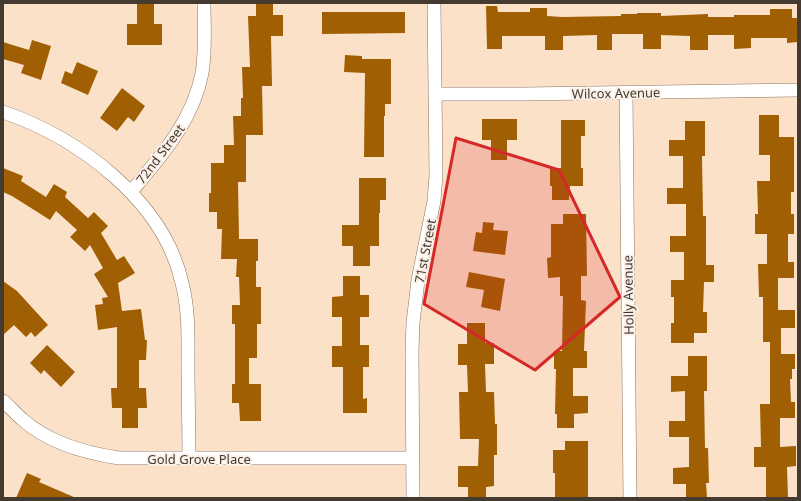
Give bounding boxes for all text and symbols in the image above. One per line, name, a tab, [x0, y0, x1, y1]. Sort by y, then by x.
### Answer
street label: Wilcox Avenue	[572, 83, 660, 103]
street label: 72nd Street	[132, 120, 189, 188]
street label: 71st Street	[410, 217, 440, 285]
street label: Holly Avenue	[618, 255, 638, 335]
street label: Gold Grove Place	[147, 450, 251, 468]

